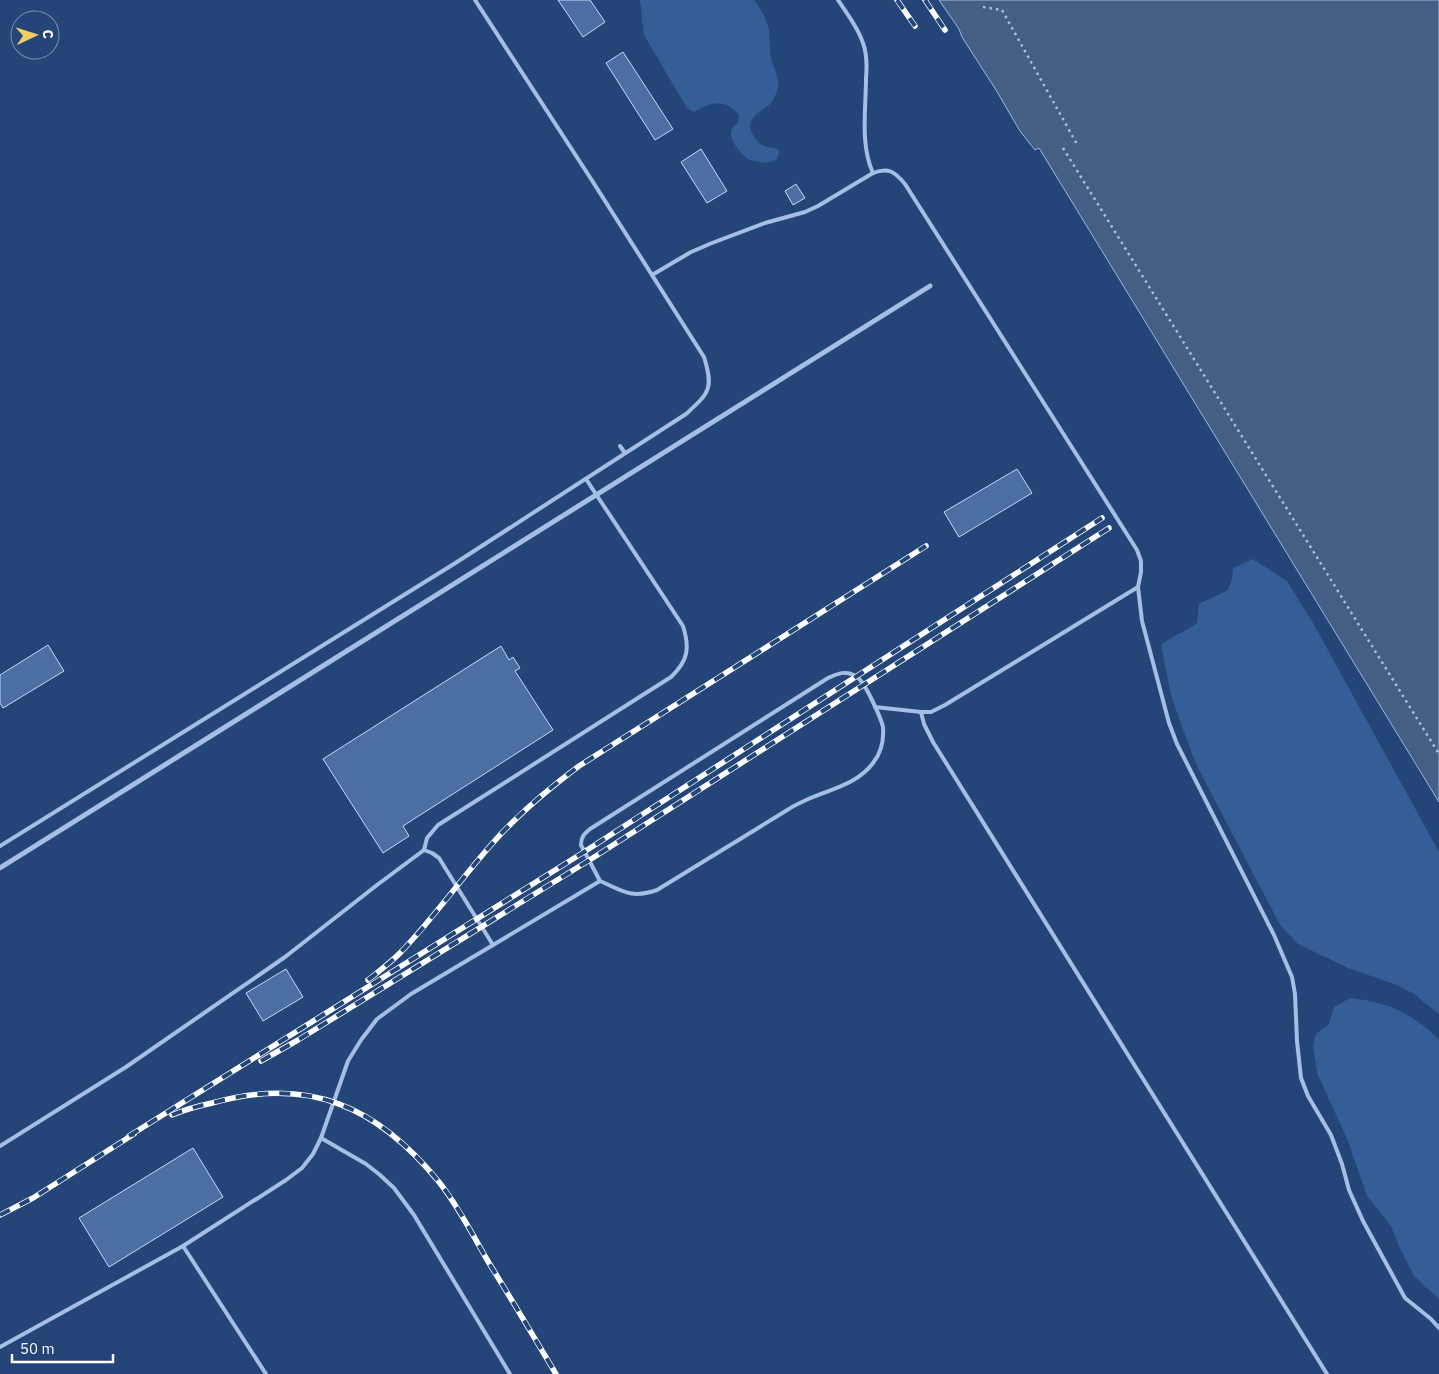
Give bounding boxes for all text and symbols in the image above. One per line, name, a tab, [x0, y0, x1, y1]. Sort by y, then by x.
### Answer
north arrow	[10, 10, 60, 60]
text: С	[39, 29, 57, 39]
scale bar	[12, 1332, 114, 1364]
text: 50 m	[20, 1339, 55, 1358]

